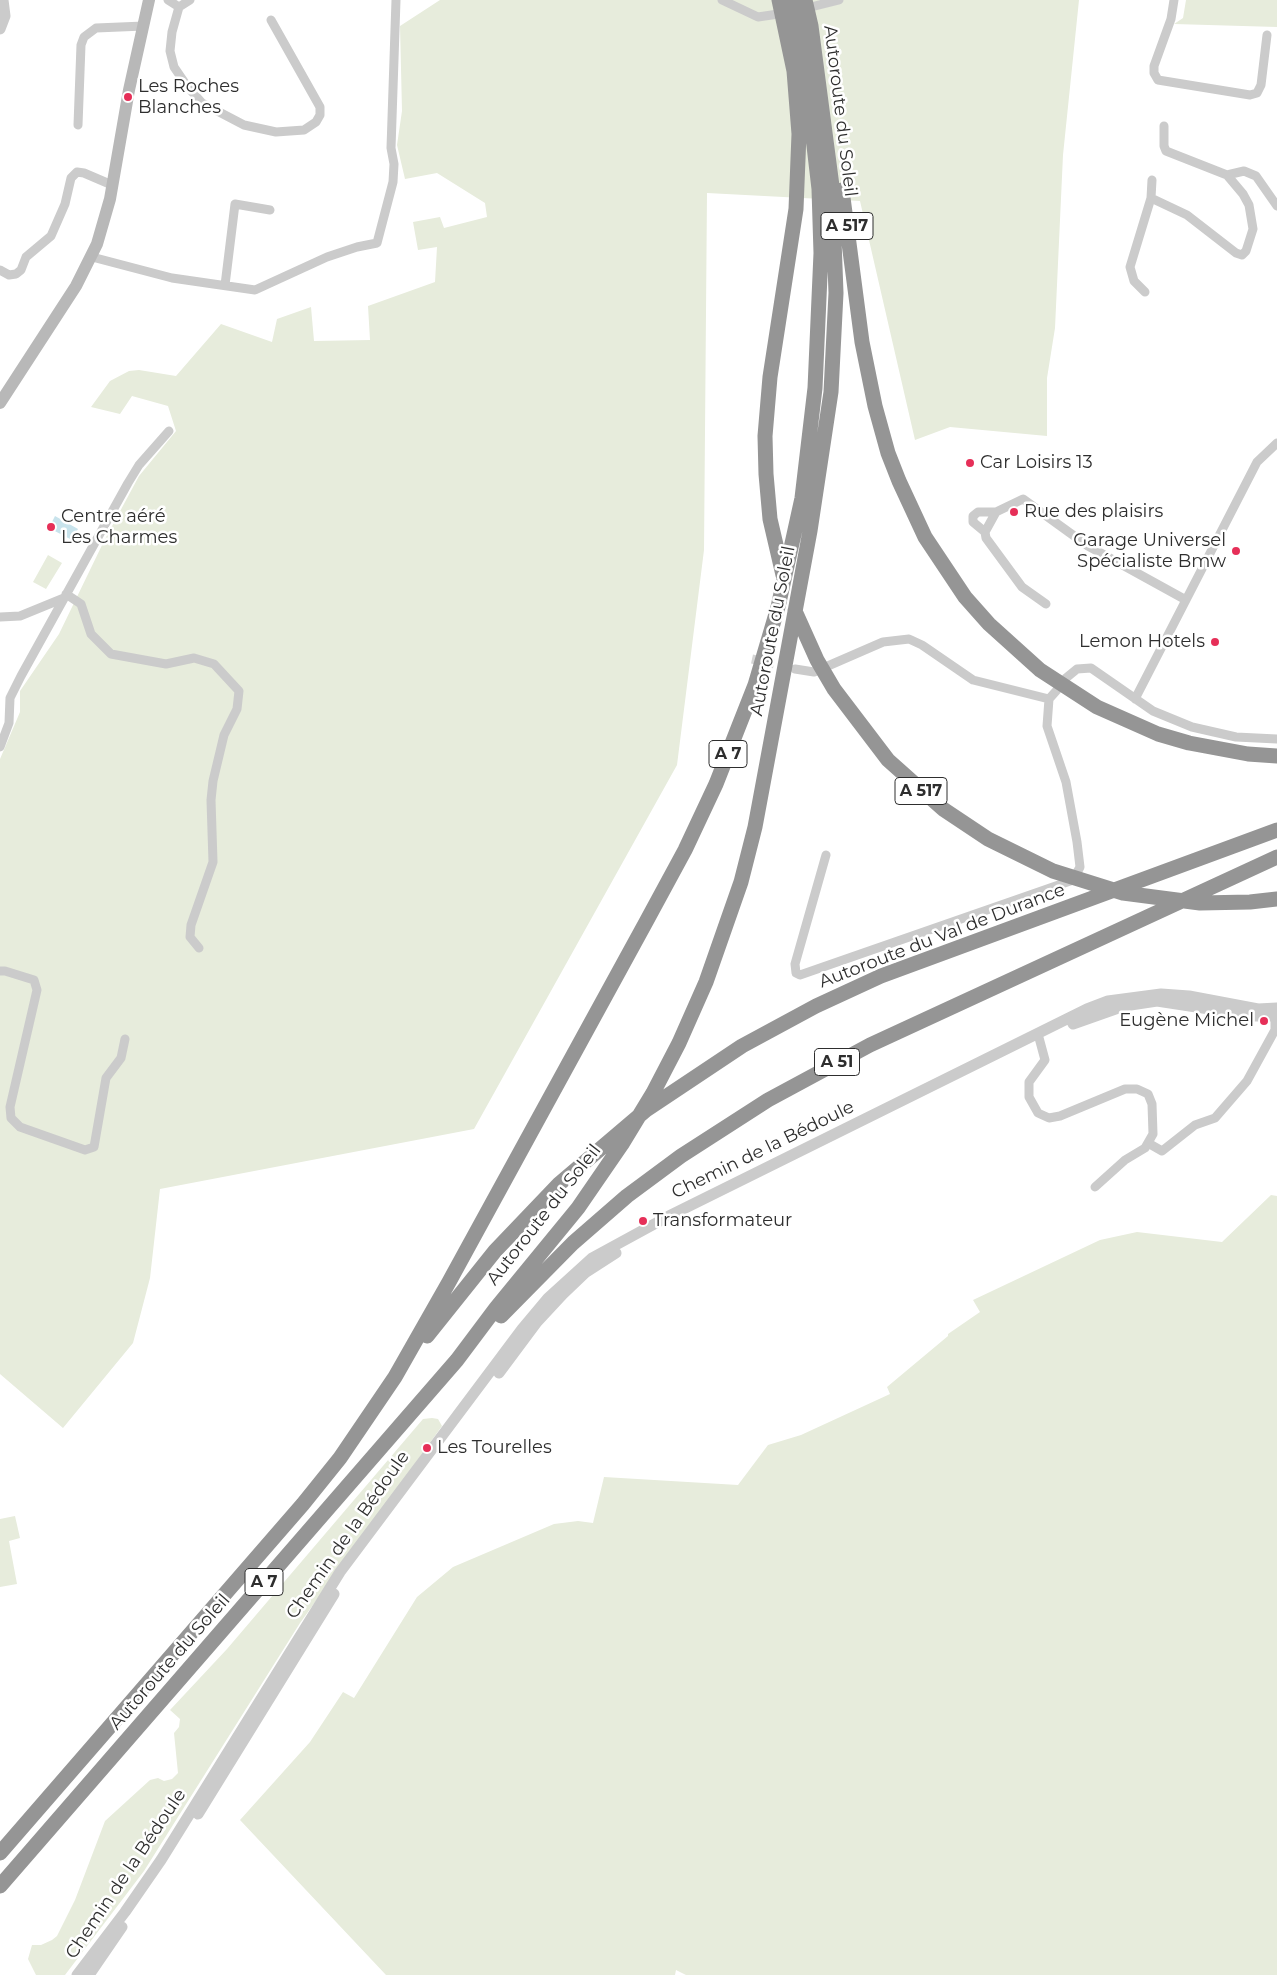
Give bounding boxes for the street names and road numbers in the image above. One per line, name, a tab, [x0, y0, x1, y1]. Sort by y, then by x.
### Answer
street label: Autoroute du Soleil	[819, 24, 861, 198]
road number: A 517	[821, 212, 873, 240]
street label: Autoroute du Soleil	[746, 544, 800, 718]
road number: A 7	[709, 741, 747, 768]
road number: A 517	[895, 778, 947, 804]
street label: Autoroute du Val de Durance	[816, 879, 1068, 993]
road number: A 51	[814, 1048, 860, 1076]
street label: Chemin de la Bédoule	[668, 1096, 858, 1204]
street label: Autoroute du Soleil	[482, 1140, 606, 1290]
street label: Chemin de la Bédoule	[282, 1447, 414, 1623]
road number: A 7	[245, 1568, 283, 1595]
street label: Autoroute du Soleil	[105, 1590, 235, 1734]
street label: Chemin de la Bédoule	[61, 1785, 191, 1963]

